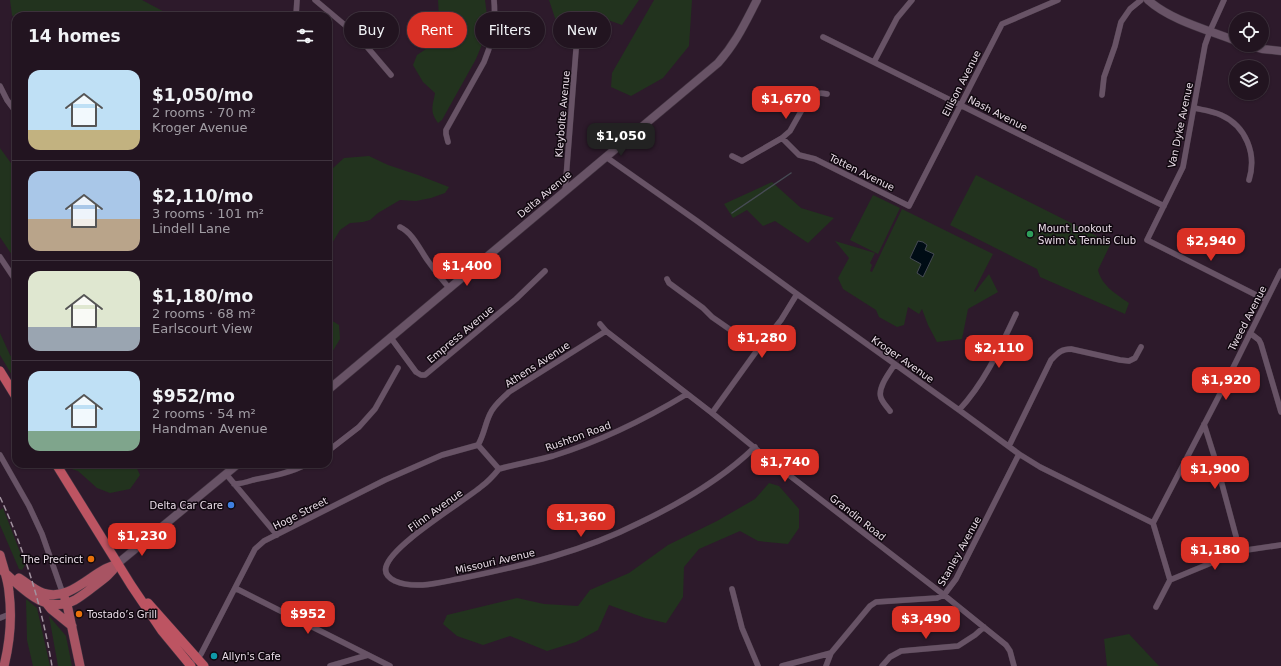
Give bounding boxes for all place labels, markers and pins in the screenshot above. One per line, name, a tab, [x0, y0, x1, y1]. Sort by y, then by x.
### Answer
pin: $1,670	[753, 86, 819, 120]
pin: $1,050	[588, 123, 654, 157]
place label: Mount Lookout Swim & Tennis Club	[1038, 223, 1136, 246]
pin: $2,940	[1178, 228, 1244, 262]
marker: Mount Lookout Swim & Tennis Club	[1025, 229, 1035, 239]
pin: $1,400	[434, 253, 500, 287]
pin: $1,280	[729, 325, 795, 359]
pin: $2,110	[966, 335, 1032, 369]
pin: $1,920	[1193, 367, 1259, 401]
pin: $1,740	[752, 449, 818, 483]
pin: $1,900	[1182, 456, 1248, 490]
place label: Delta Car Care	[150, 500, 223, 511]
marker: Delta Car Care	[226, 500, 236, 510]
pin: $1,360	[548, 504, 614, 538]
pin: $1,230	[109, 523, 175, 557]
pin: $1,180	[1182, 537, 1248, 571]
place label: The Precinct	[20, 554, 83, 565]
marker: The Precinct	[86, 554, 96, 564]
pin: $952	[284, 601, 332, 635]
pin: $3,490	[893, 606, 959, 640]
marker: Tostado’s Grill	[74, 609, 84, 619]
place label: Tostado’s Grill	[86, 609, 157, 620]
marker: Allyn's Cafe	[209, 651, 219, 661]
place label: Allyn's Cafe	[222, 651, 281, 662]

